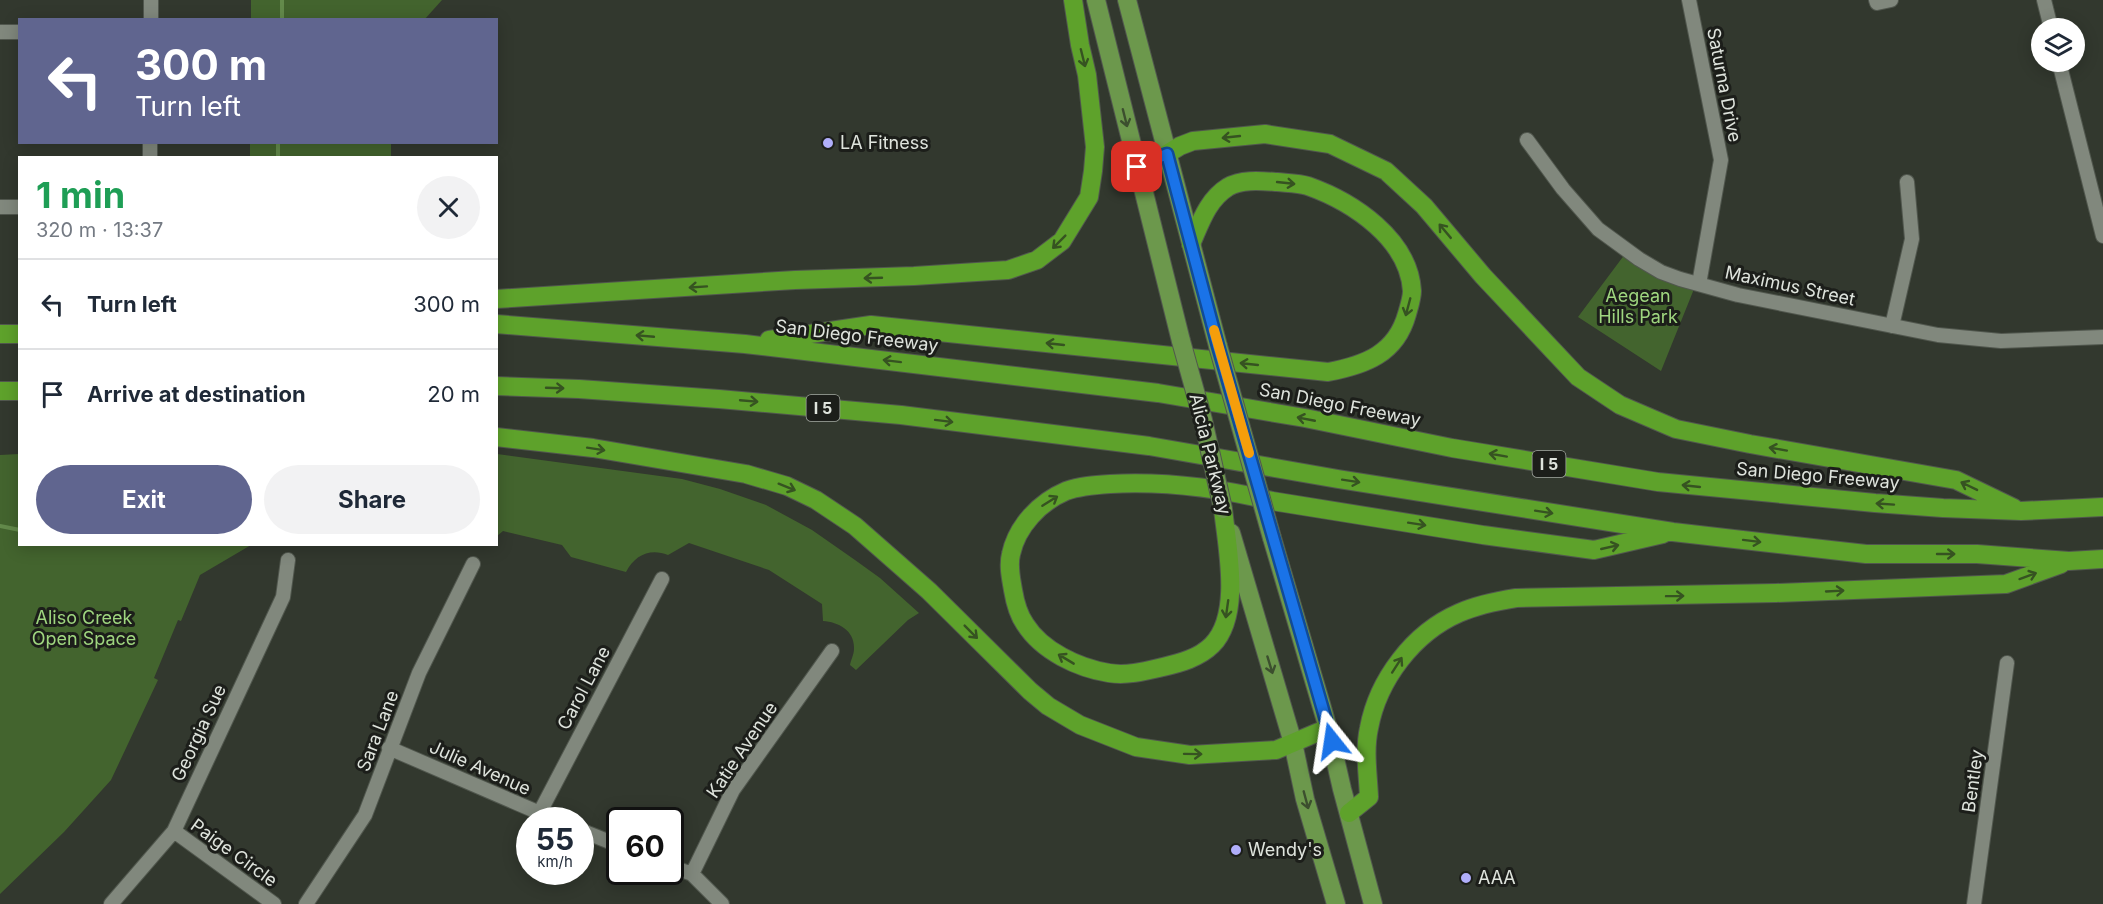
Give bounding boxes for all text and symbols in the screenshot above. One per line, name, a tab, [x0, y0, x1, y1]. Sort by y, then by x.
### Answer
map controls	[2031, 18, 2085, 72]
button: layers	[2031, 18, 2085, 72]
street label: Saturna Drive	[1703, 26, 1746, 144]
text: 300 m	[135, 39, 267, 90]
icon: left	[36, 42, 114, 120]
one-way arrow	[1078, 48, 1090, 67]
text: Turn left	[135, 90, 241, 123]
one-way arrow	[1120, 108, 1132, 127]
place label: LA Fitness	[840, 132, 929, 153]
one-way arrow	[1221, 132, 1241, 143]
marker: LA Fitness	[821, 136, 835, 150]
pin	[1111, 141, 1162, 192]
icon: arrive	[1120, 150, 1153, 183]
text: 1 min	[36, 173, 125, 217]
button: close	[417, 176, 480, 239]
one-way arrow	[1275, 178, 1295, 189]
text: 320 m · 13:37	[36, 218, 163, 242]
one-way arrow	[1439, 223, 1452, 239]
one-way arrow	[1052, 234, 1066, 249]
street label: Maximus Street	[1723, 261, 1857, 310]
one-way arrow	[863, 272, 883, 283]
one-way arrow	[688, 281, 708, 292]
park label: Aegean Hills Park	[1598, 285, 1678, 327]
icon: left	[36, 288, 69, 321]
text: Turn left	[87, 291, 177, 317]
text: 300 m	[413, 291, 480, 317]
one-way arrow	[1402, 297, 1414, 316]
street label: San Diego Freeway	[774, 315, 940, 356]
one-way arrow	[636, 330, 655, 341]
one-way arrow	[1046, 338, 1066, 349]
one-way arrow	[882, 355, 902, 366]
one-way arrow	[1240, 358, 1260, 369]
icon: arrive	[36, 378, 69, 411]
street label: San Diego Freeway	[1258, 379, 1423, 430]
text: Arrive at destination	[87, 381, 306, 407]
text: 20 m	[427, 381, 480, 407]
one-way arrow	[544, 382, 564, 394]
street label: Alicia Parkway	[1185, 391, 1236, 517]
road number: I 5	[806, 395, 840, 421]
one-way arrow	[739, 396, 759, 407]
one-way arrow	[1297, 413, 1317, 424]
one-way arrow	[933, 415, 953, 426]
one-way arrow	[586, 443, 606, 454]
one-way arrow	[1768, 443, 1788, 454]
one-way arrow	[1489, 450, 1508, 461]
road number: I 5	[1532, 451, 1566, 477]
street label: San Diego Freeway	[1735, 458, 1901, 493]
button: Exit	[36, 465, 252, 534]
button: Share	[264, 465, 480, 534]
one-way arrow	[1341, 476, 1361, 487]
one-way arrow	[1960, 479, 1978, 491]
one-way arrow	[1681, 480, 1701, 491]
one-way arrow	[777, 482, 796, 493]
one-way arrow	[1041, 494, 1058, 507]
one-way arrow	[1875, 498, 1895, 509]
one-way arrow	[1534, 506, 1553, 517]
one-way arrow	[1407, 519, 1426, 530]
one-way arrow	[1742, 536, 1762, 547]
one-way arrow	[1600, 540, 1619, 552]
one-way arrow	[1936, 548, 1956, 560]
one-way arrow	[2018, 569, 2037, 580]
one-way arrow	[1824, 585, 1844, 596]
one-way arrow	[1664, 590, 1684, 601]
one-way arrow	[1222, 598, 1233, 618]
park label: Aliso Creek Open Space	[32, 607, 136, 649]
one-way arrow	[963, 625, 978, 639]
street label: Carol Lane	[553, 642, 614, 733]
one-way arrow	[1058, 652, 1075, 664]
one-way arrow	[1265, 655, 1276, 674]
one-way arrow	[1391, 658, 1403, 674]
street label: Georgia Sue	[167, 681, 230, 785]
street label: Sara Lane	[352, 687, 403, 774]
street label: Katie Avenue	[702, 698, 781, 802]
position arrow	[1300, 709, 1364, 773]
street label: Julie Avenue	[426, 736, 534, 799]
one-way arrow	[1183, 748, 1203, 760]
street label: Bentley	[1958, 748, 1987, 814]
one-way arrow	[1300, 790, 1312, 809]
speed limit sign: 60	[606, 807, 684, 885]
street label: Paige Circle	[187, 814, 282, 891]
text: 55	[536, 821, 574, 857]
place label: Wendy's	[1248, 839, 1322, 860]
marker: Wendy's	[1229, 843, 1243, 857]
text: km/h	[537, 852, 573, 871]
place label: AAA	[1478, 867, 1516, 888]
marker: AAA	[1459, 871, 1473, 885]

